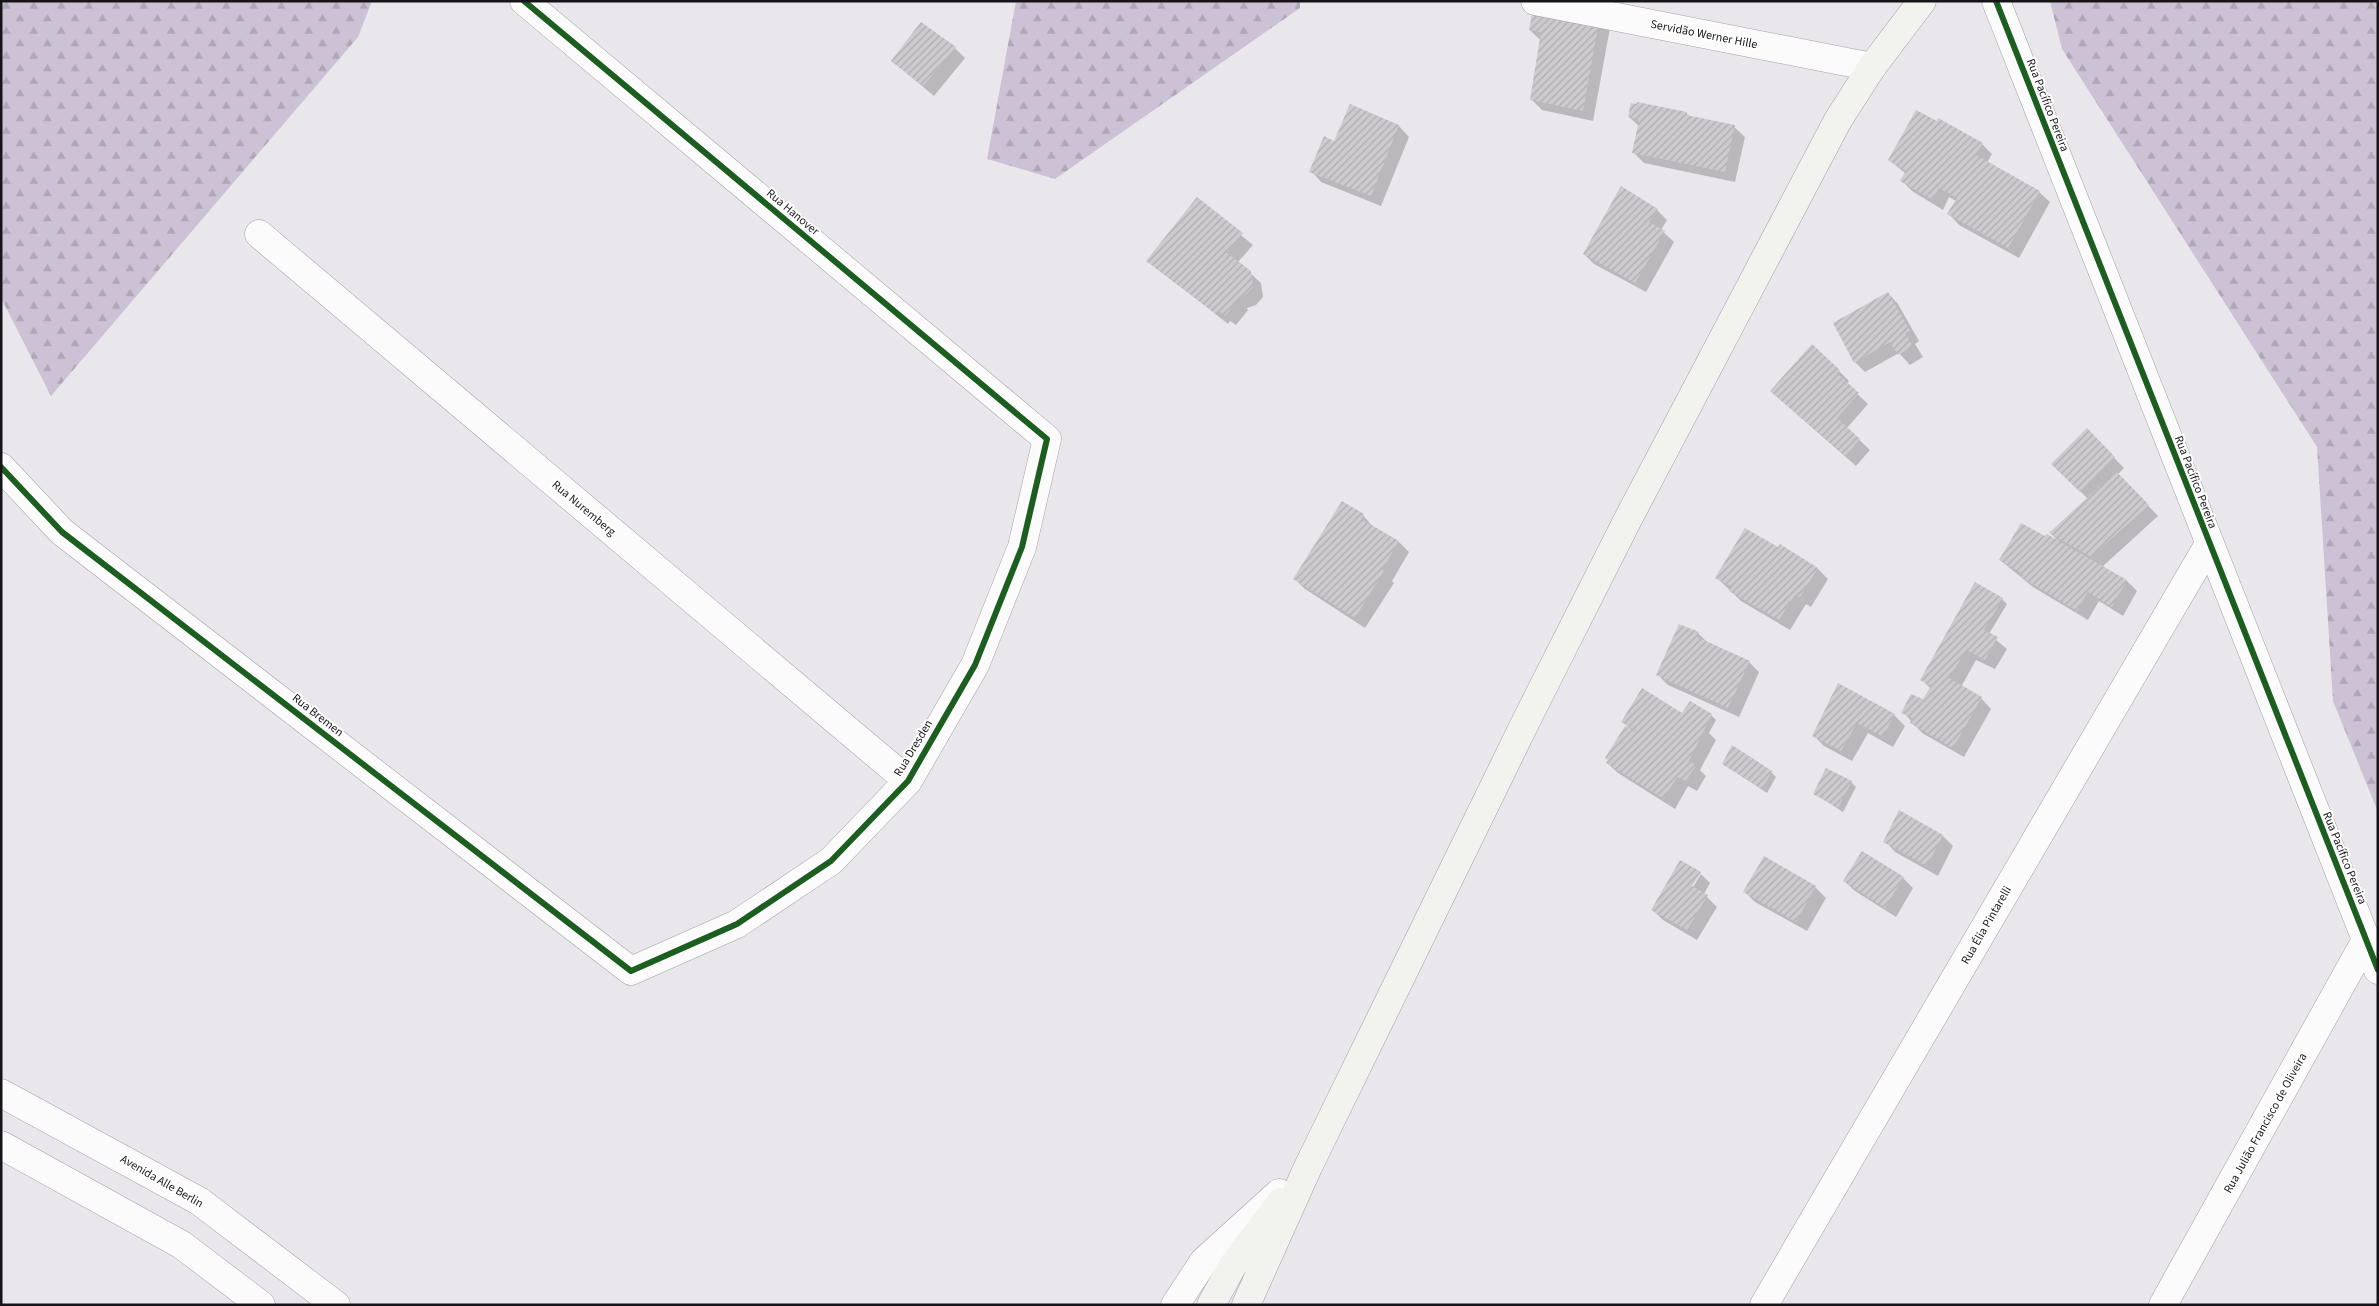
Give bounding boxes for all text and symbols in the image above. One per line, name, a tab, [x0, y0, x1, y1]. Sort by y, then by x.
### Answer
street label: Servidão Werner Hille	[1649, 16, 1759, 53]
street label: Rua Pacífico Pereira	[2022, 56, 2073, 154]
street label: Rua Hanover	[763, 185, 823, 240]
street label: Rua Pacífico Pereira	[2170, 433, 2221, 531]
street label: Rua Nuremberg	[548, 477, 619, 540]
street label: Rua Bremen	[288, 690, 347, 741]
street label: Rua Dresden	[890, 717, 937, 780]
street label: Rua Pacífico Pereira	[2318, 809, 2371, 907]
street label: Rua Élia Pintarelli	[1957, 883, 2016, 968]
street label: Rua Julião Francisco de Oliveira	[2220, 1050, 2311, 1197]
street label: Avenida Alle Berlin	[117, 1151, 206, 1212]

